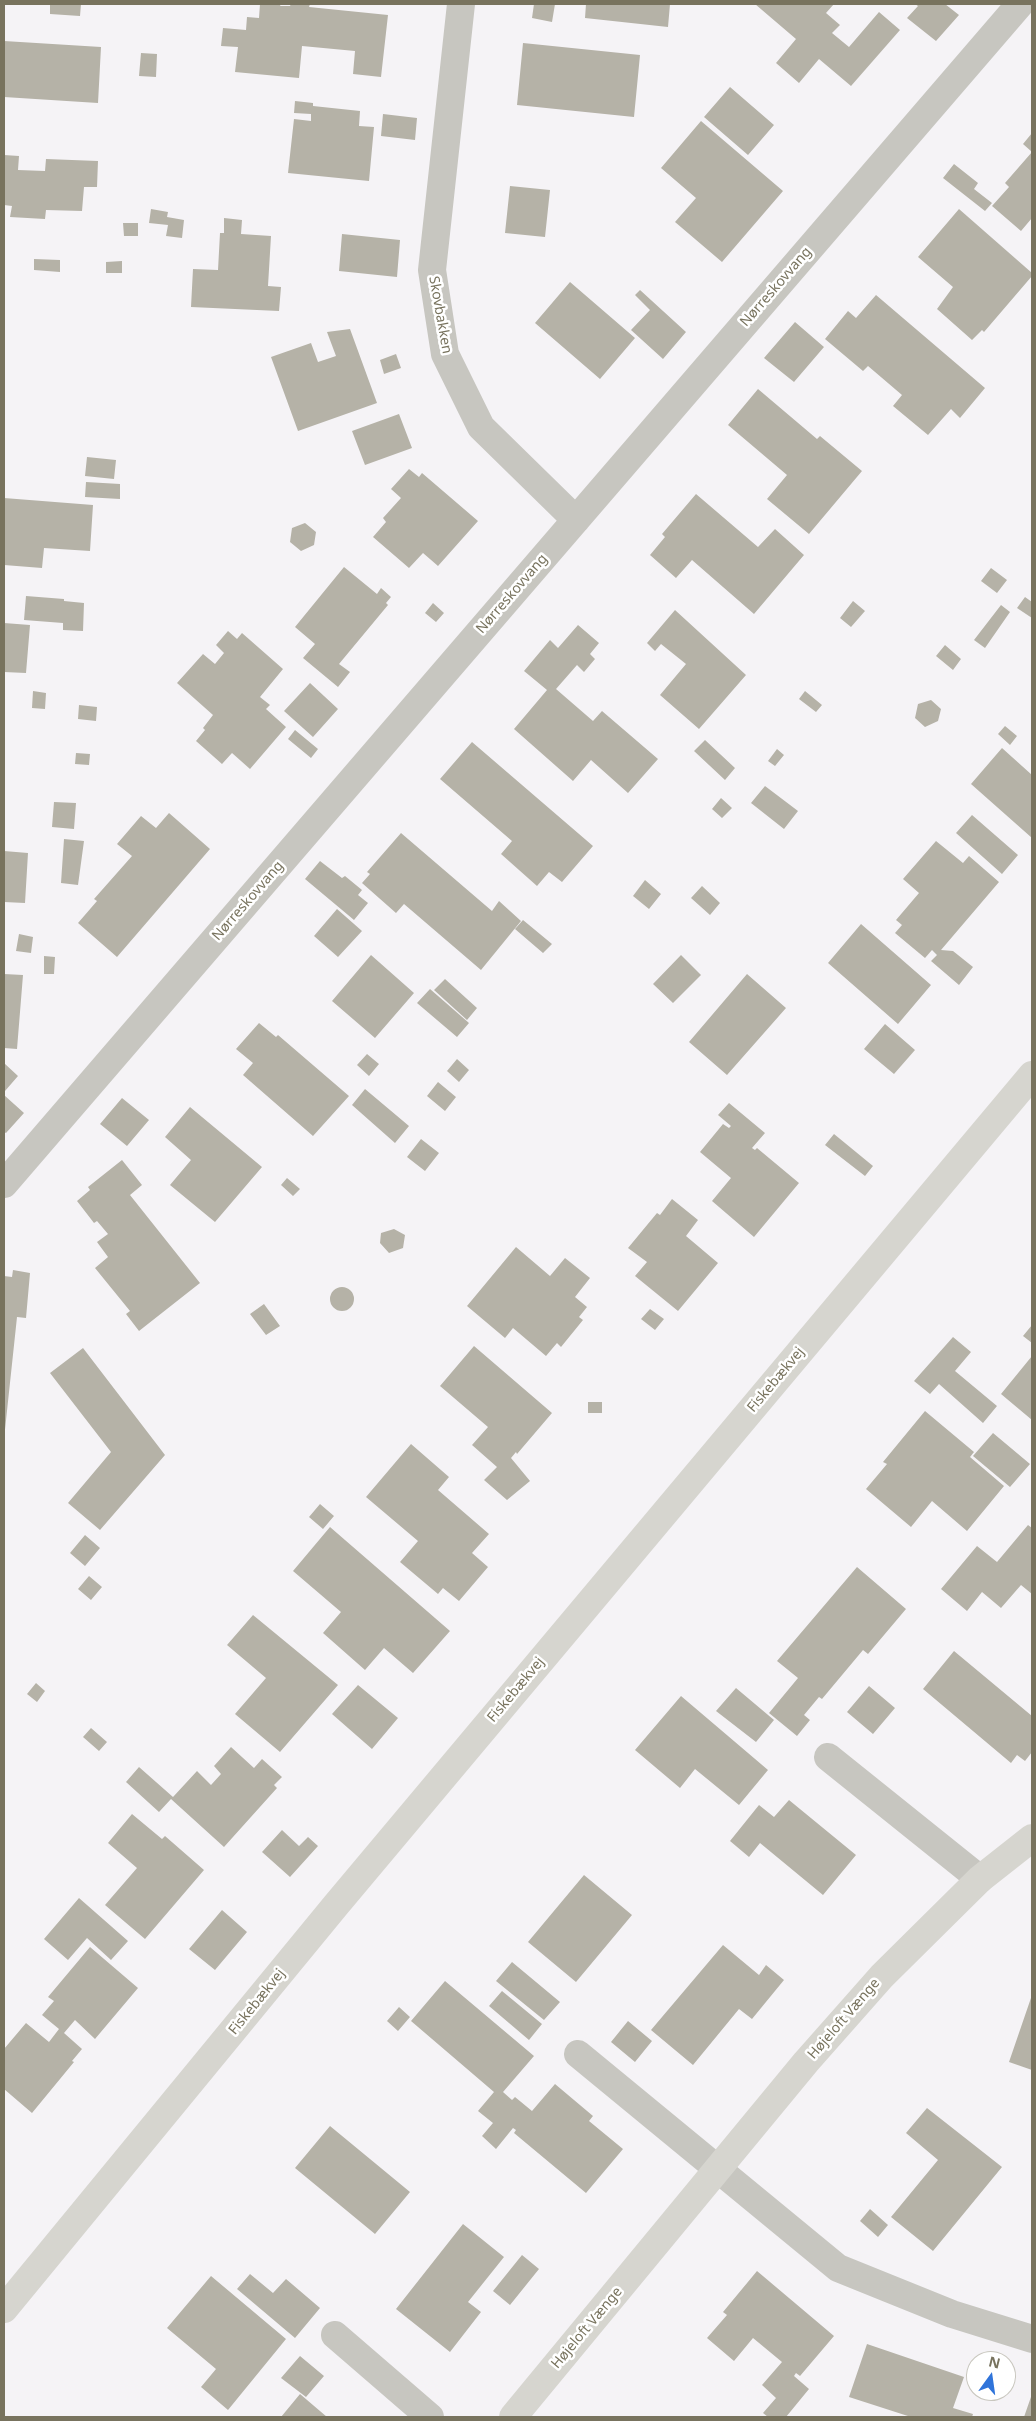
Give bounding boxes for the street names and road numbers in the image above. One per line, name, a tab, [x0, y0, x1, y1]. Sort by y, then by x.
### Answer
street label: Nørreskovvang	[737, 244, 815, 330]
street label: Skovbakken	[425, 275, 455, 355]
street label: Nørreskovvang	[473, 551, 551, 637]
street label: Nørreskovvang	[209, 858, 287, 944]
street label: Fiskebækvej	[744, 1344, 808, 1416]
street label: Fiskebækvej	[484, 1654, 548, 1726]
street label: Fiskebækvej	[225, 1966, 289, 2038]
street label: Højeloft Vænge	[804, 1975, 884, 2063]
street label: Højeloft Vænge	[548, 2284, 626, 2372]

